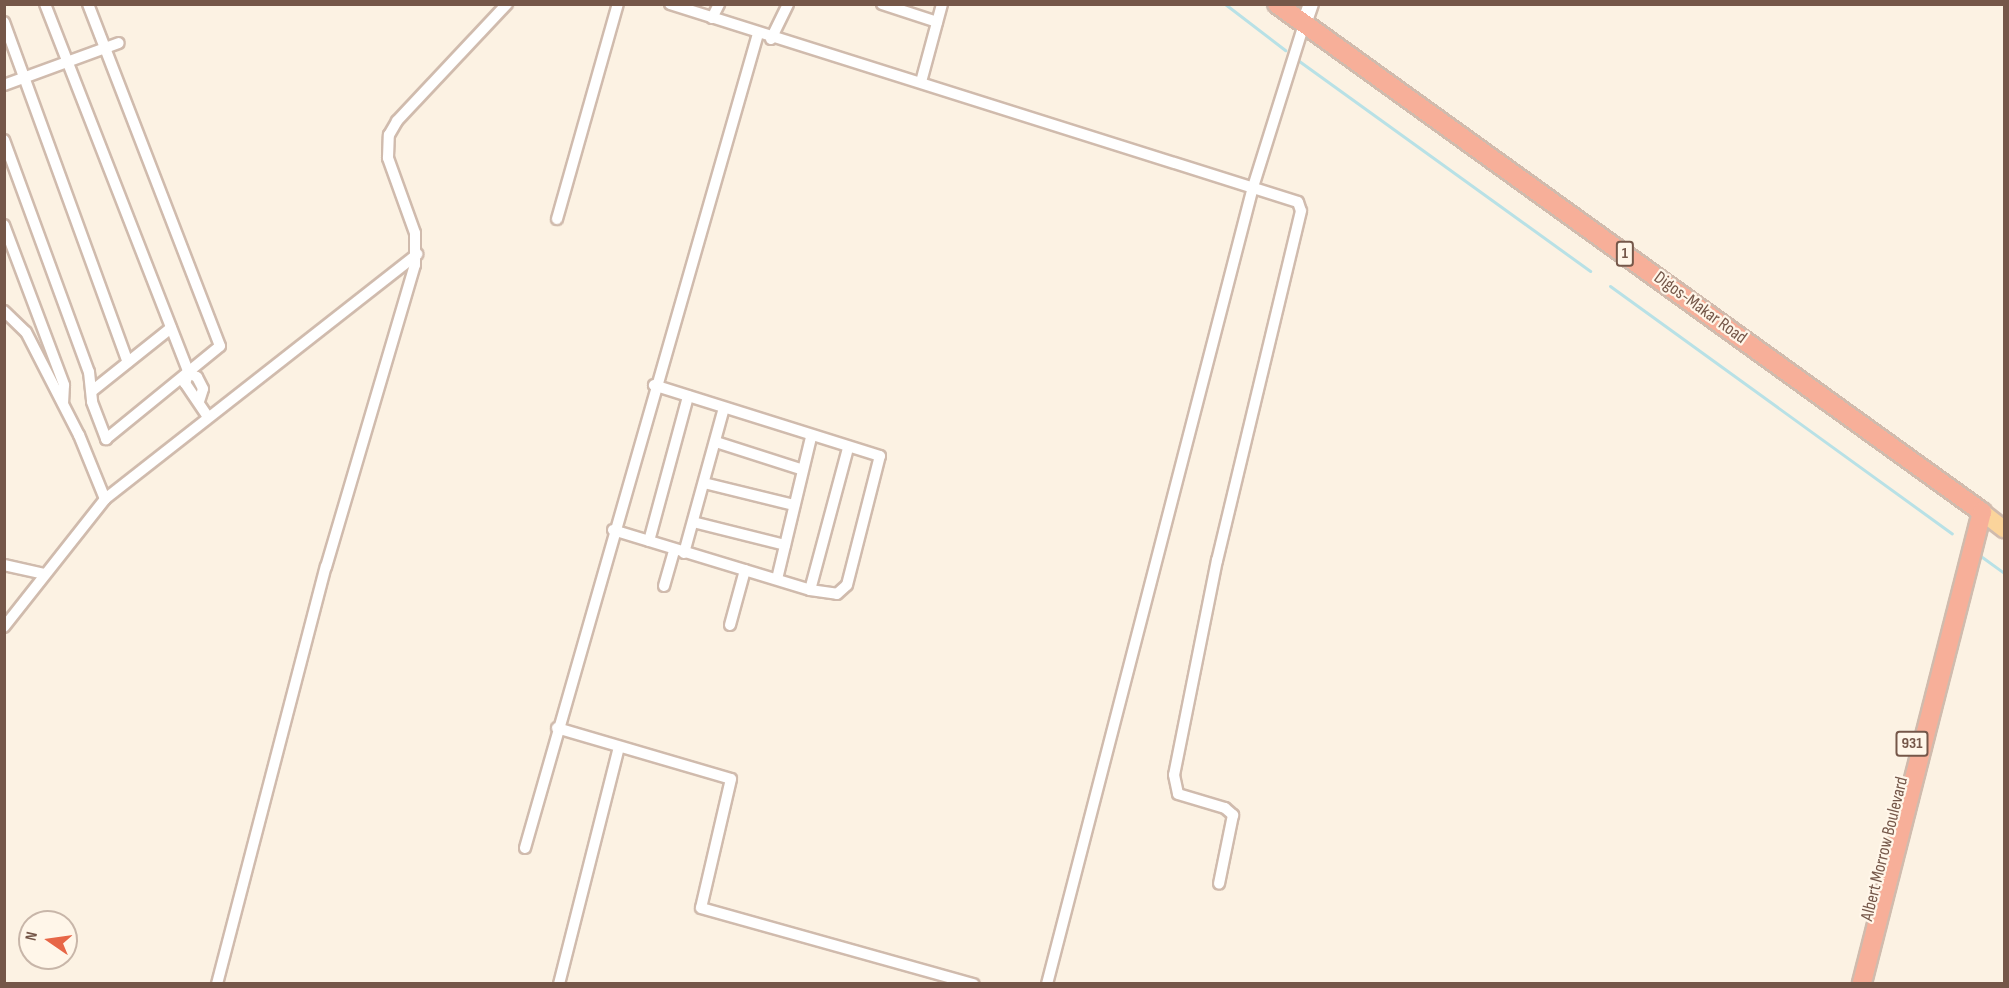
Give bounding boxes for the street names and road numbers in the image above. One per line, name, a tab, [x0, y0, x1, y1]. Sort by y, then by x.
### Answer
road number: 1	[1614, 241, 1636, 267]
street label: Digos-Makar Road	[1649, 267, 1751, 349]
road number: 931	[1894, 731, 1930, 757]
street label: Albert Morrow Boulevard	[1857, 775, 1913, 923]

